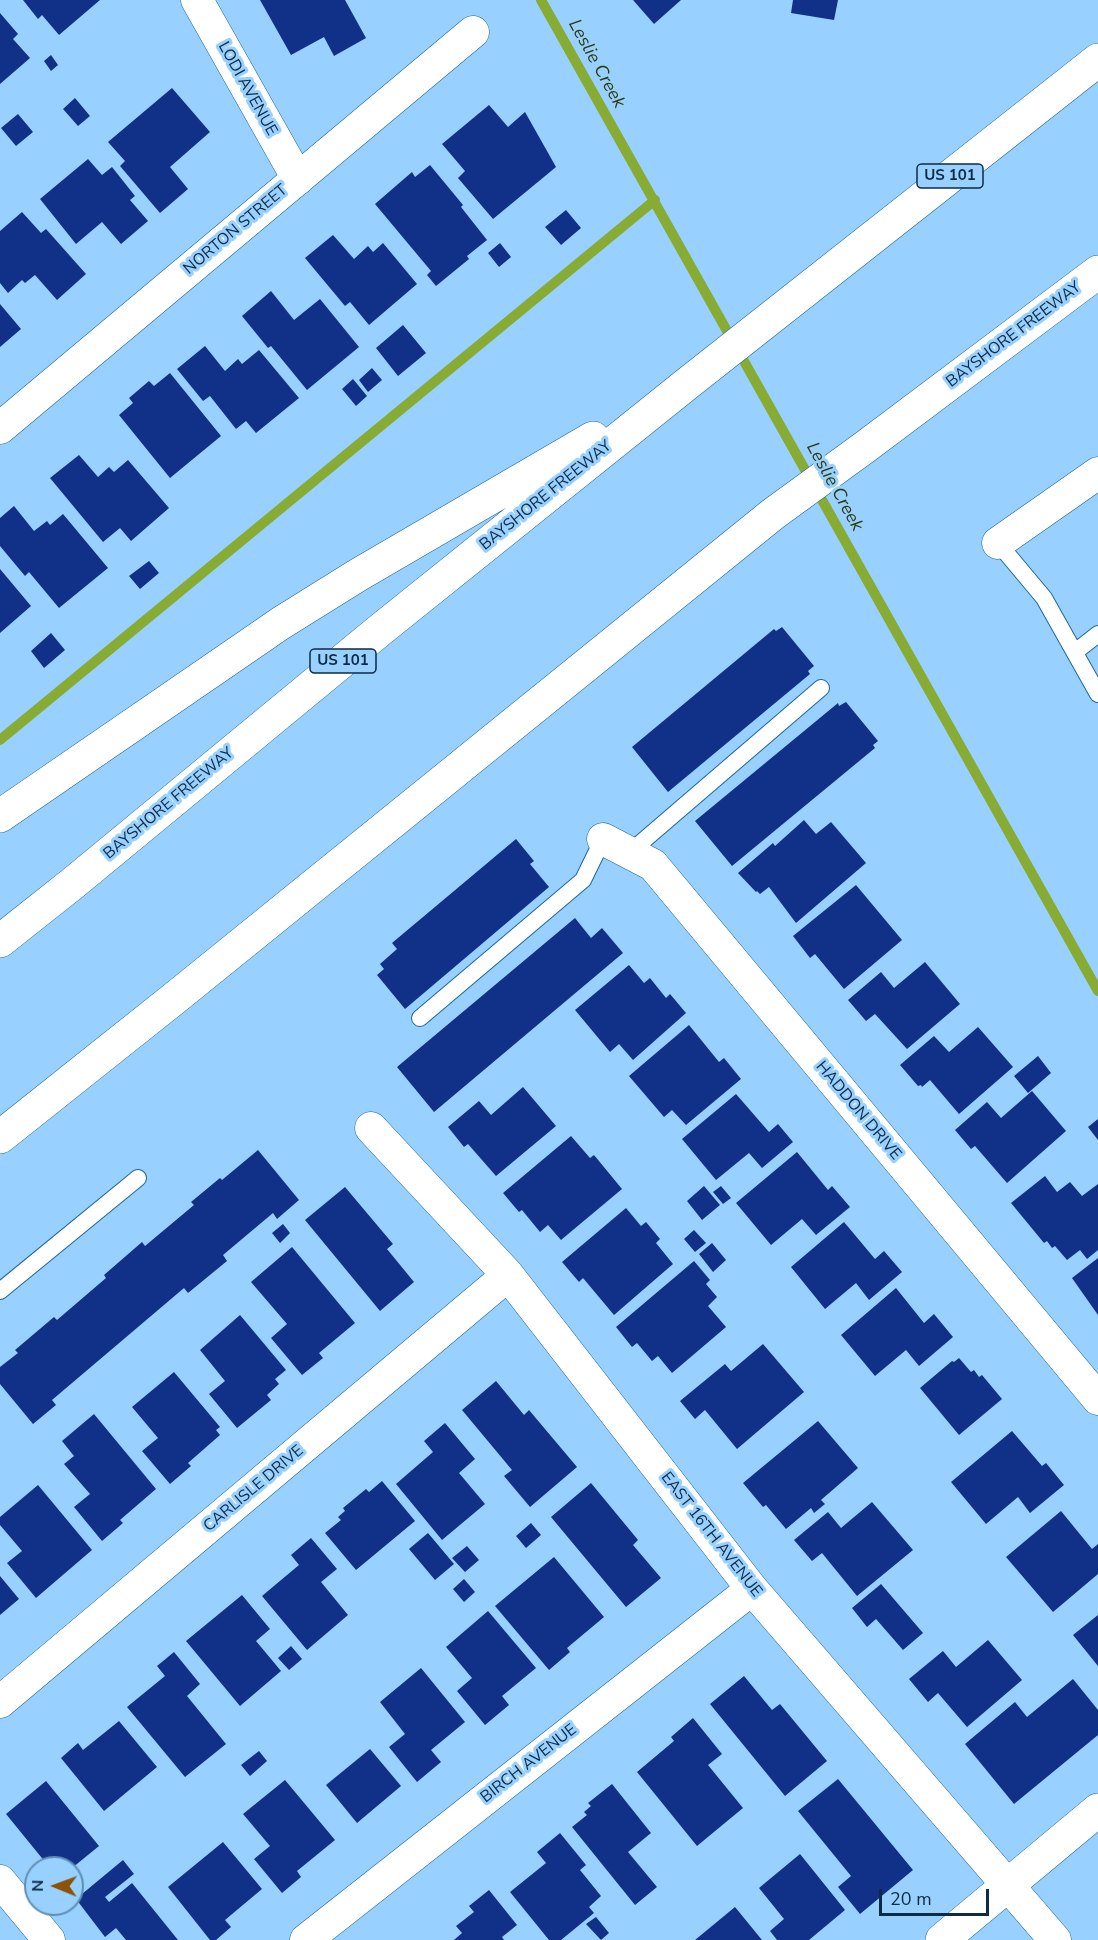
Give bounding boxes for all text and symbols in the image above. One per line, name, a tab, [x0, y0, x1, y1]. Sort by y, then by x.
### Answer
water label: Leslie Creek	[563, 16, 629, 112]
street label: LODI AVENUE	[213, 39, 281, 139]
road number: US 101	[917, 164, 983, 188]
street label: NORTON STREET	[180, 181, 292, 279]
street label: BAYSHORE FREEWAY	[943, 278, 1085, 392]
street label: BAYSHORE FREEWAY	[476, 437, 616, 555]
water label: Leslie Creek	[801, 439, 867, 535]
road number: US 101	[310, 649, 376, 673]
street label: BAYSHORE FREEWAY	[100, 744, 238, 864]
street label: HADDON DRIVE	[811, 1058, 905, 1164]
street label: CARLISLE DRIVE	[200, 1442, 308, 1536]
street label: EAST 16TH AVENUE	[656, 1469, 766, 1601]
street label: BIRCH AVENUE	[477, 1721, 581, 1807]
north arrow	[24, 1856, 84, 1916]
scale bar	[882, 1877, 992, 1915]
text: N	[27, 1880, 49, 1892]
text: 20 m	[890, 1887, 932, 1911]

